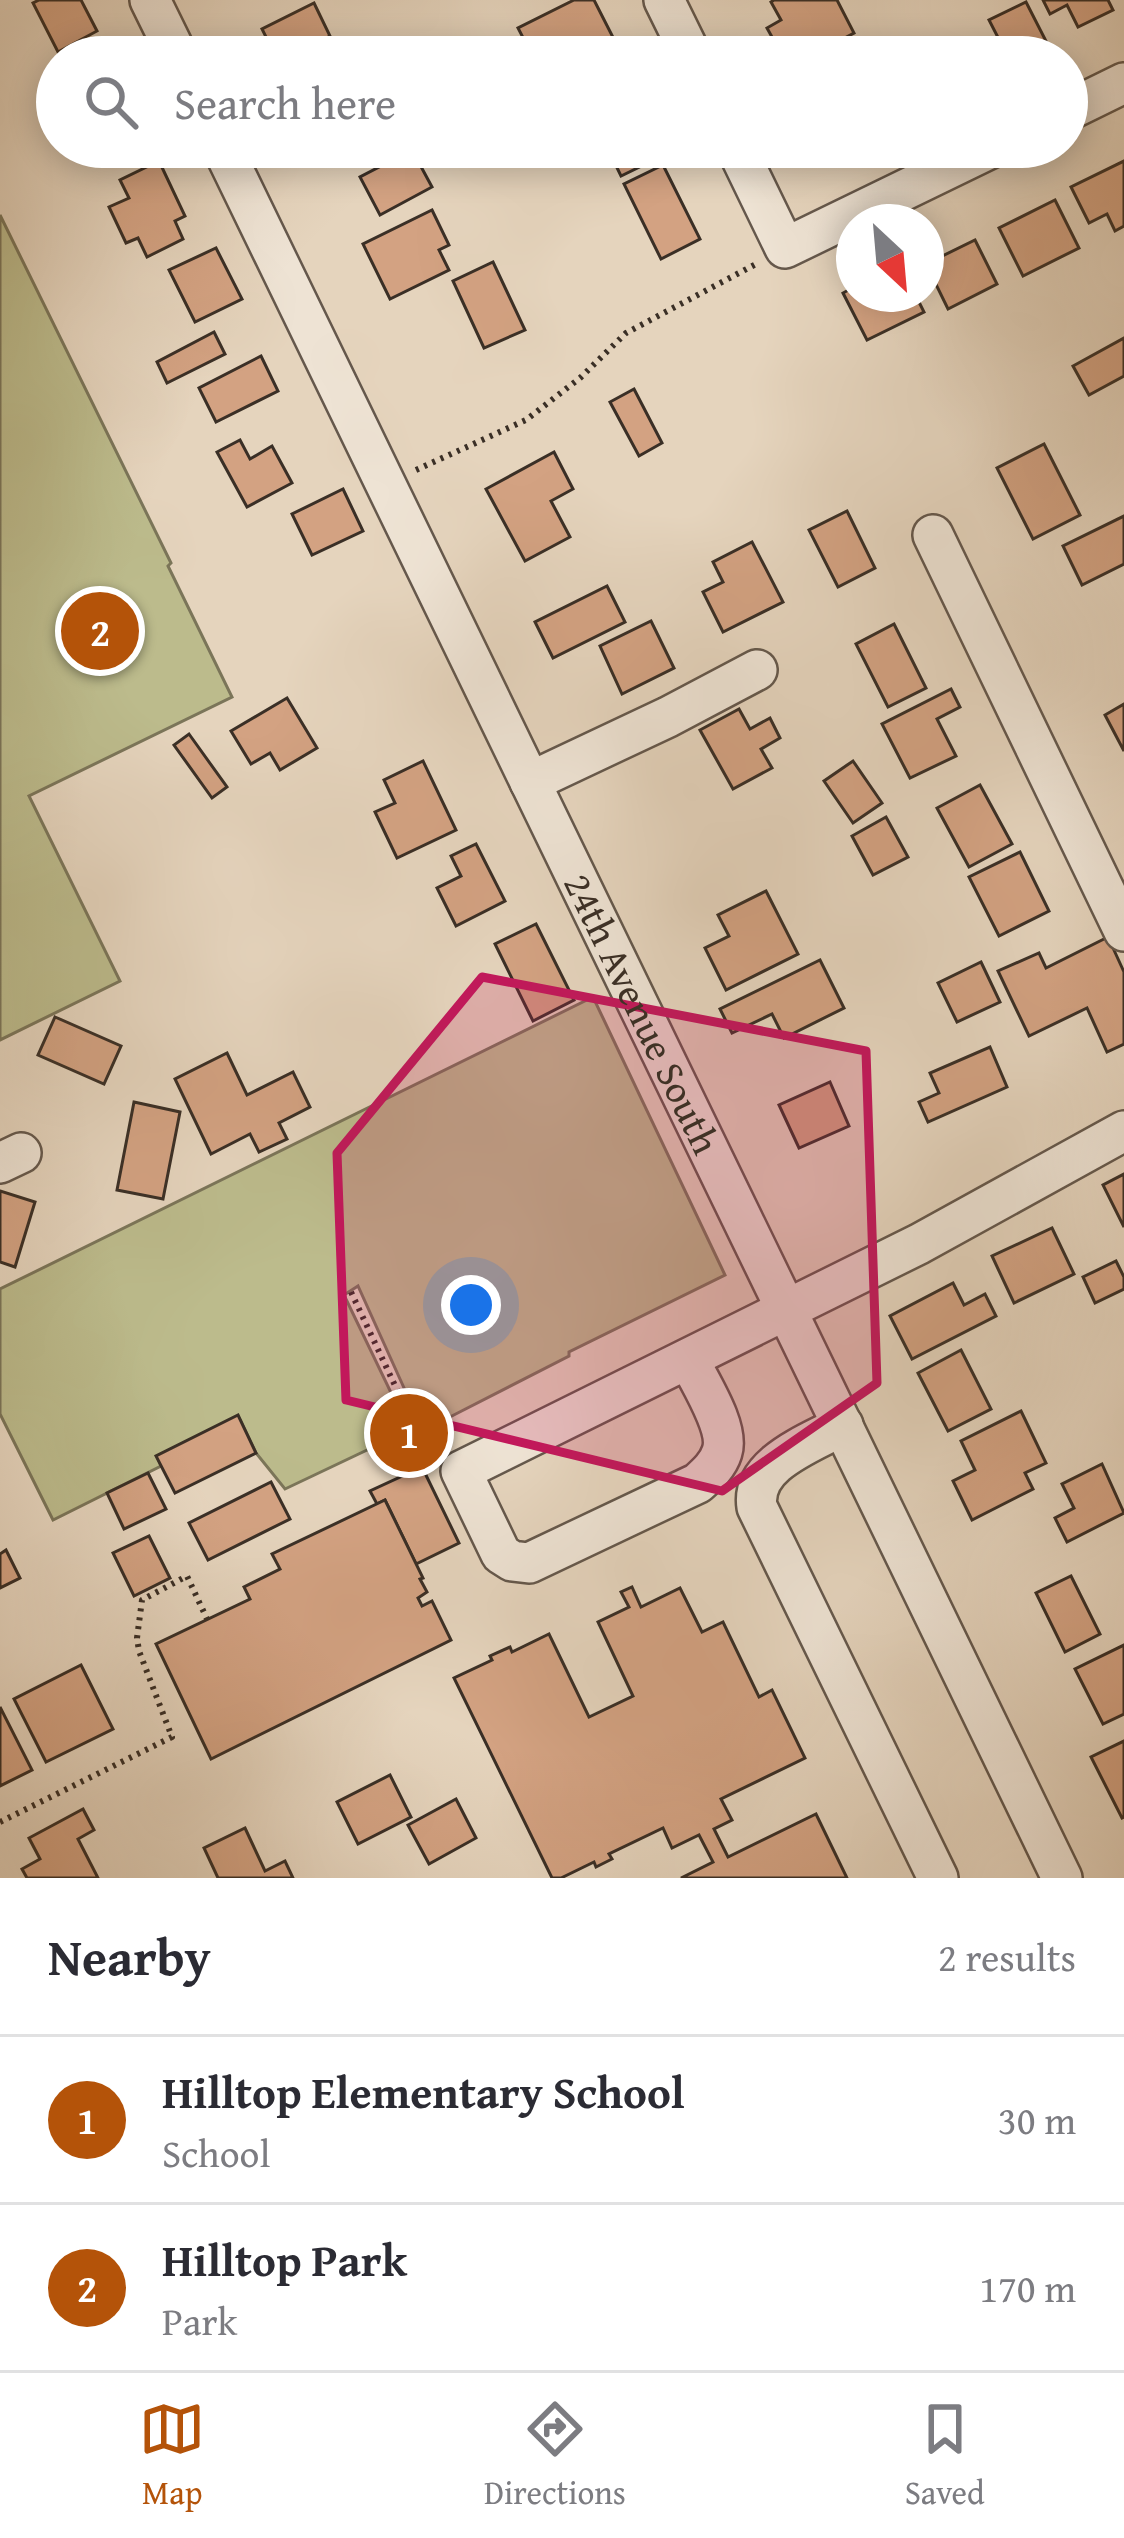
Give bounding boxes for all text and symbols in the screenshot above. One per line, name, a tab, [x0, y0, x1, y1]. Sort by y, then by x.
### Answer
search box	[36, 36, 1088, 168]
icon: search	[78, 69, 144, 135]
text: Search here	[174, 70, 396, 135]
north arrow	[836, 204, 944, 312]
pin: 2	[61, 586, 139, 676]
street label: 24th Avenue South	[550, 863, 735, 1163]
your location	[441, 1275, 501, 1335]
pin: 1	[370, 1388, 448, 1478]
text: Nearby	[48, 1919, 211, 1994]
text: 2 results	[938, 1928, 1076, 1985]
text: Hilltop Elementary School	[162, 2059, 685, 2124]
text: 1	[77, 2091, 97, 2148]
text: 30 m	[998, 2091, 1076, 2148]
text: School	[162, 2124, 270, 2181]
text: Hilltop Park	[162, 2227, 407, 2292]
text: 2	[77, 2259, 97, 2316]
text: 170 m	[979, 2259, 1076, 2316]
text: Park	[162, 2292, 237, 2349]
tab: Map	[139, 2396, 205, 2516]
tab: Directions	[484, 2396, 626, 2516]
tab: Saved	[905, 2396, 985, 2516]

